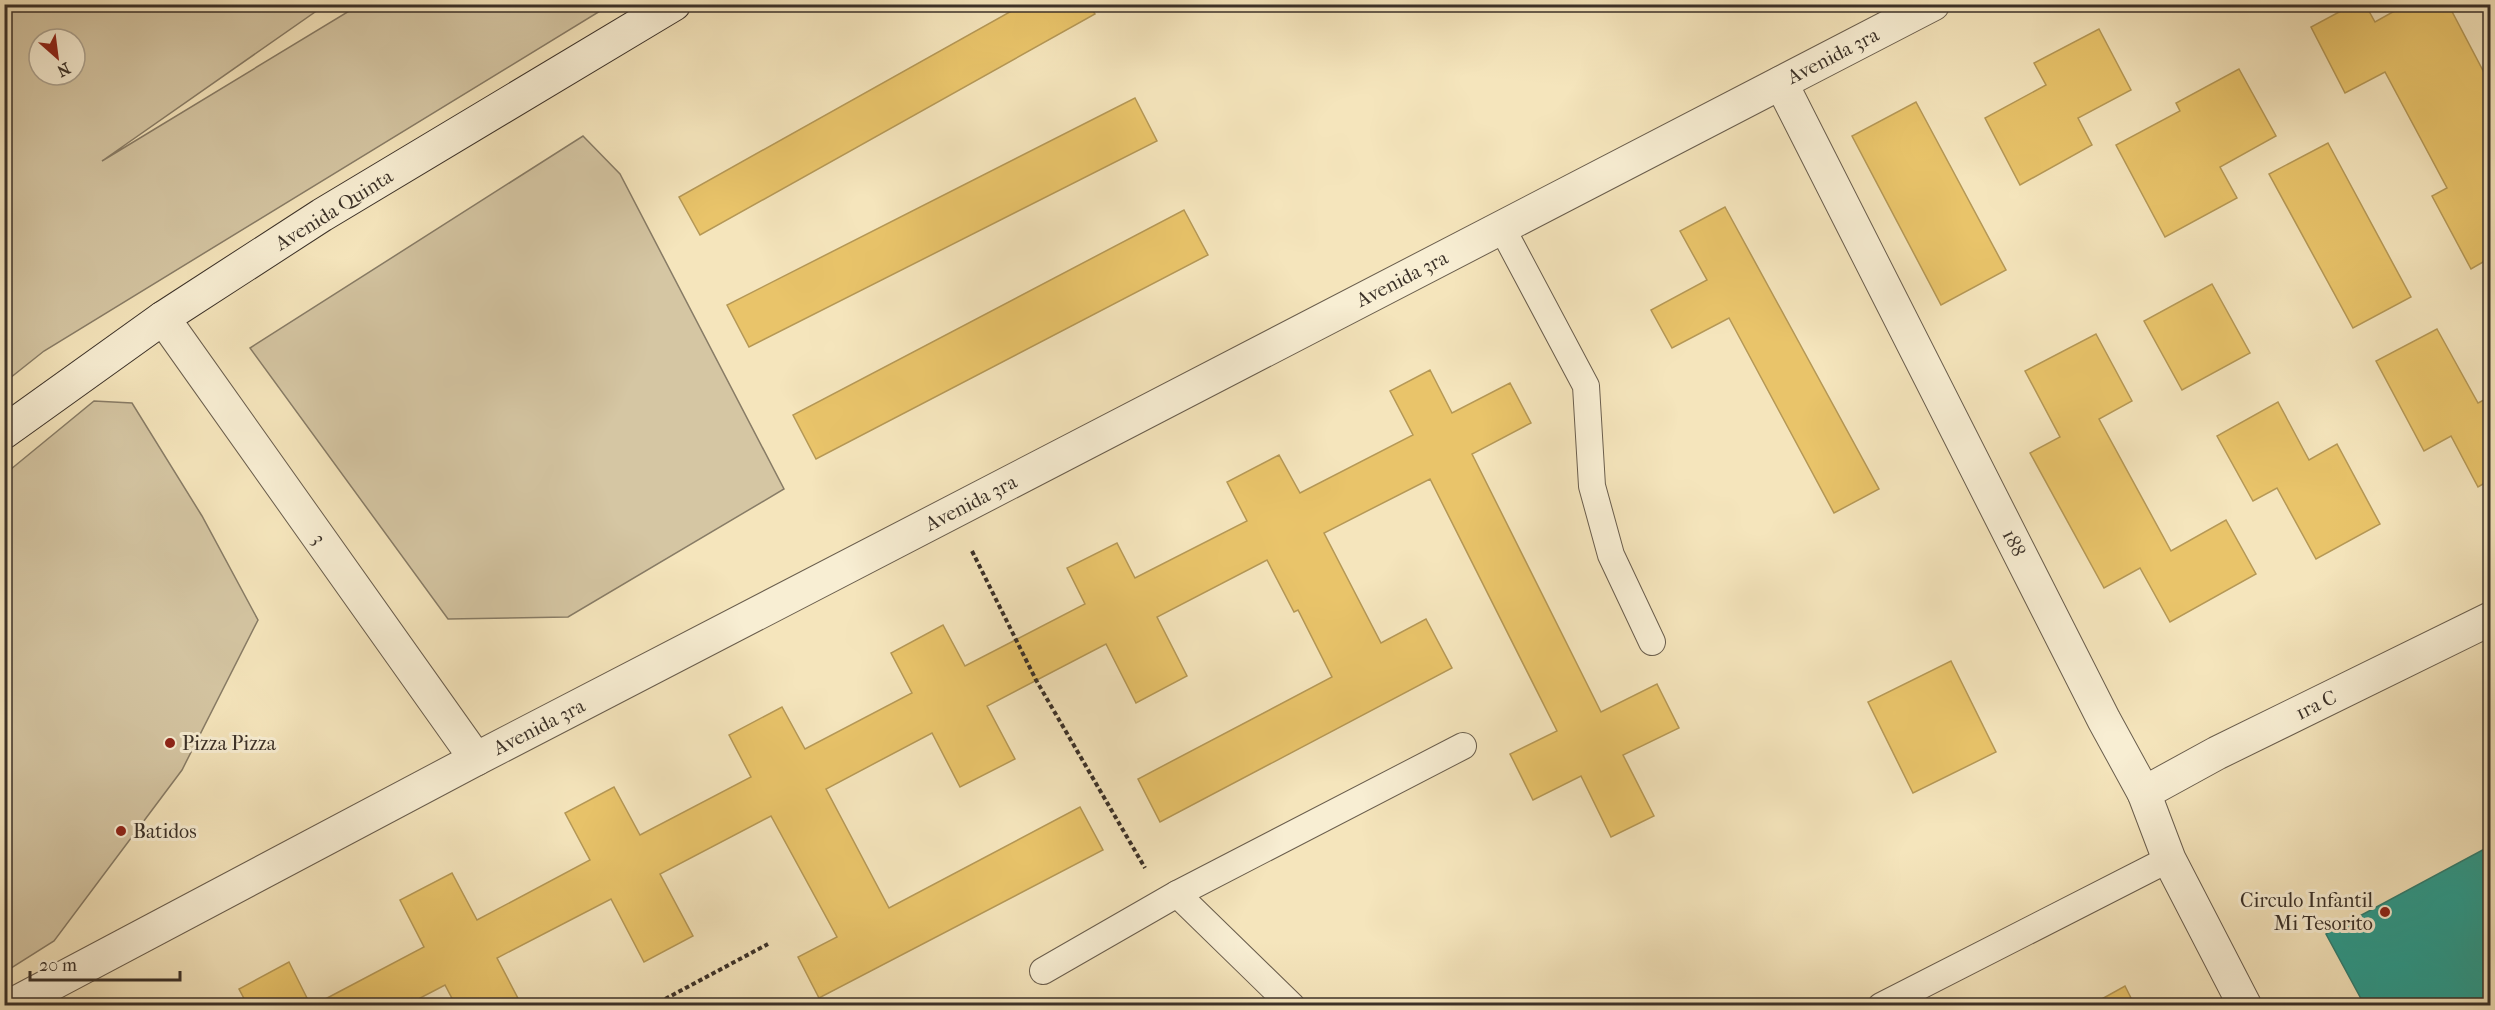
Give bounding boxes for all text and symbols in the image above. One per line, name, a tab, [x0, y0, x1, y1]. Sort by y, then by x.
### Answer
street label: Avenida 3ra	[1782, 23, 1883, 89]
north arrow	[27, 27, 87, 87]
text: N	[53, 59, 74, 81]
street label: Avenida Quinta	[270, 164, 398, 256]
street label: Avenida 3ra	[1351, 246, 1452, 312]
street label: Avenida 3ra	[920, 470, 1021, 536]
street label: 188	[1998, 526, 2030, 560]
street label: 3	[307, 529, 331, 549]
street label: 1ra C	[2292, 685, 2340, 725]
street label: Avenida 3ra	[488, 694, 589, 760]
place label: Pizza Pizza	[182, 732, 277, 755]
marker: Pizza Pizza	[163, 736, 177, 750]
place label: Batidos	[133, 820, 197, 843]
marker: Batidos	[114, 824, 128, 838]
place label: Circulo Infantil Mi Tesorito	[2240, 889, 2373, 935]
marker: Circulo Infantil Mi Tesorito	[2378, 905, 2392, 919]
scale bar	[30, 944, 180, 982]
text: 20 m	[39, 955, 77, 976]

